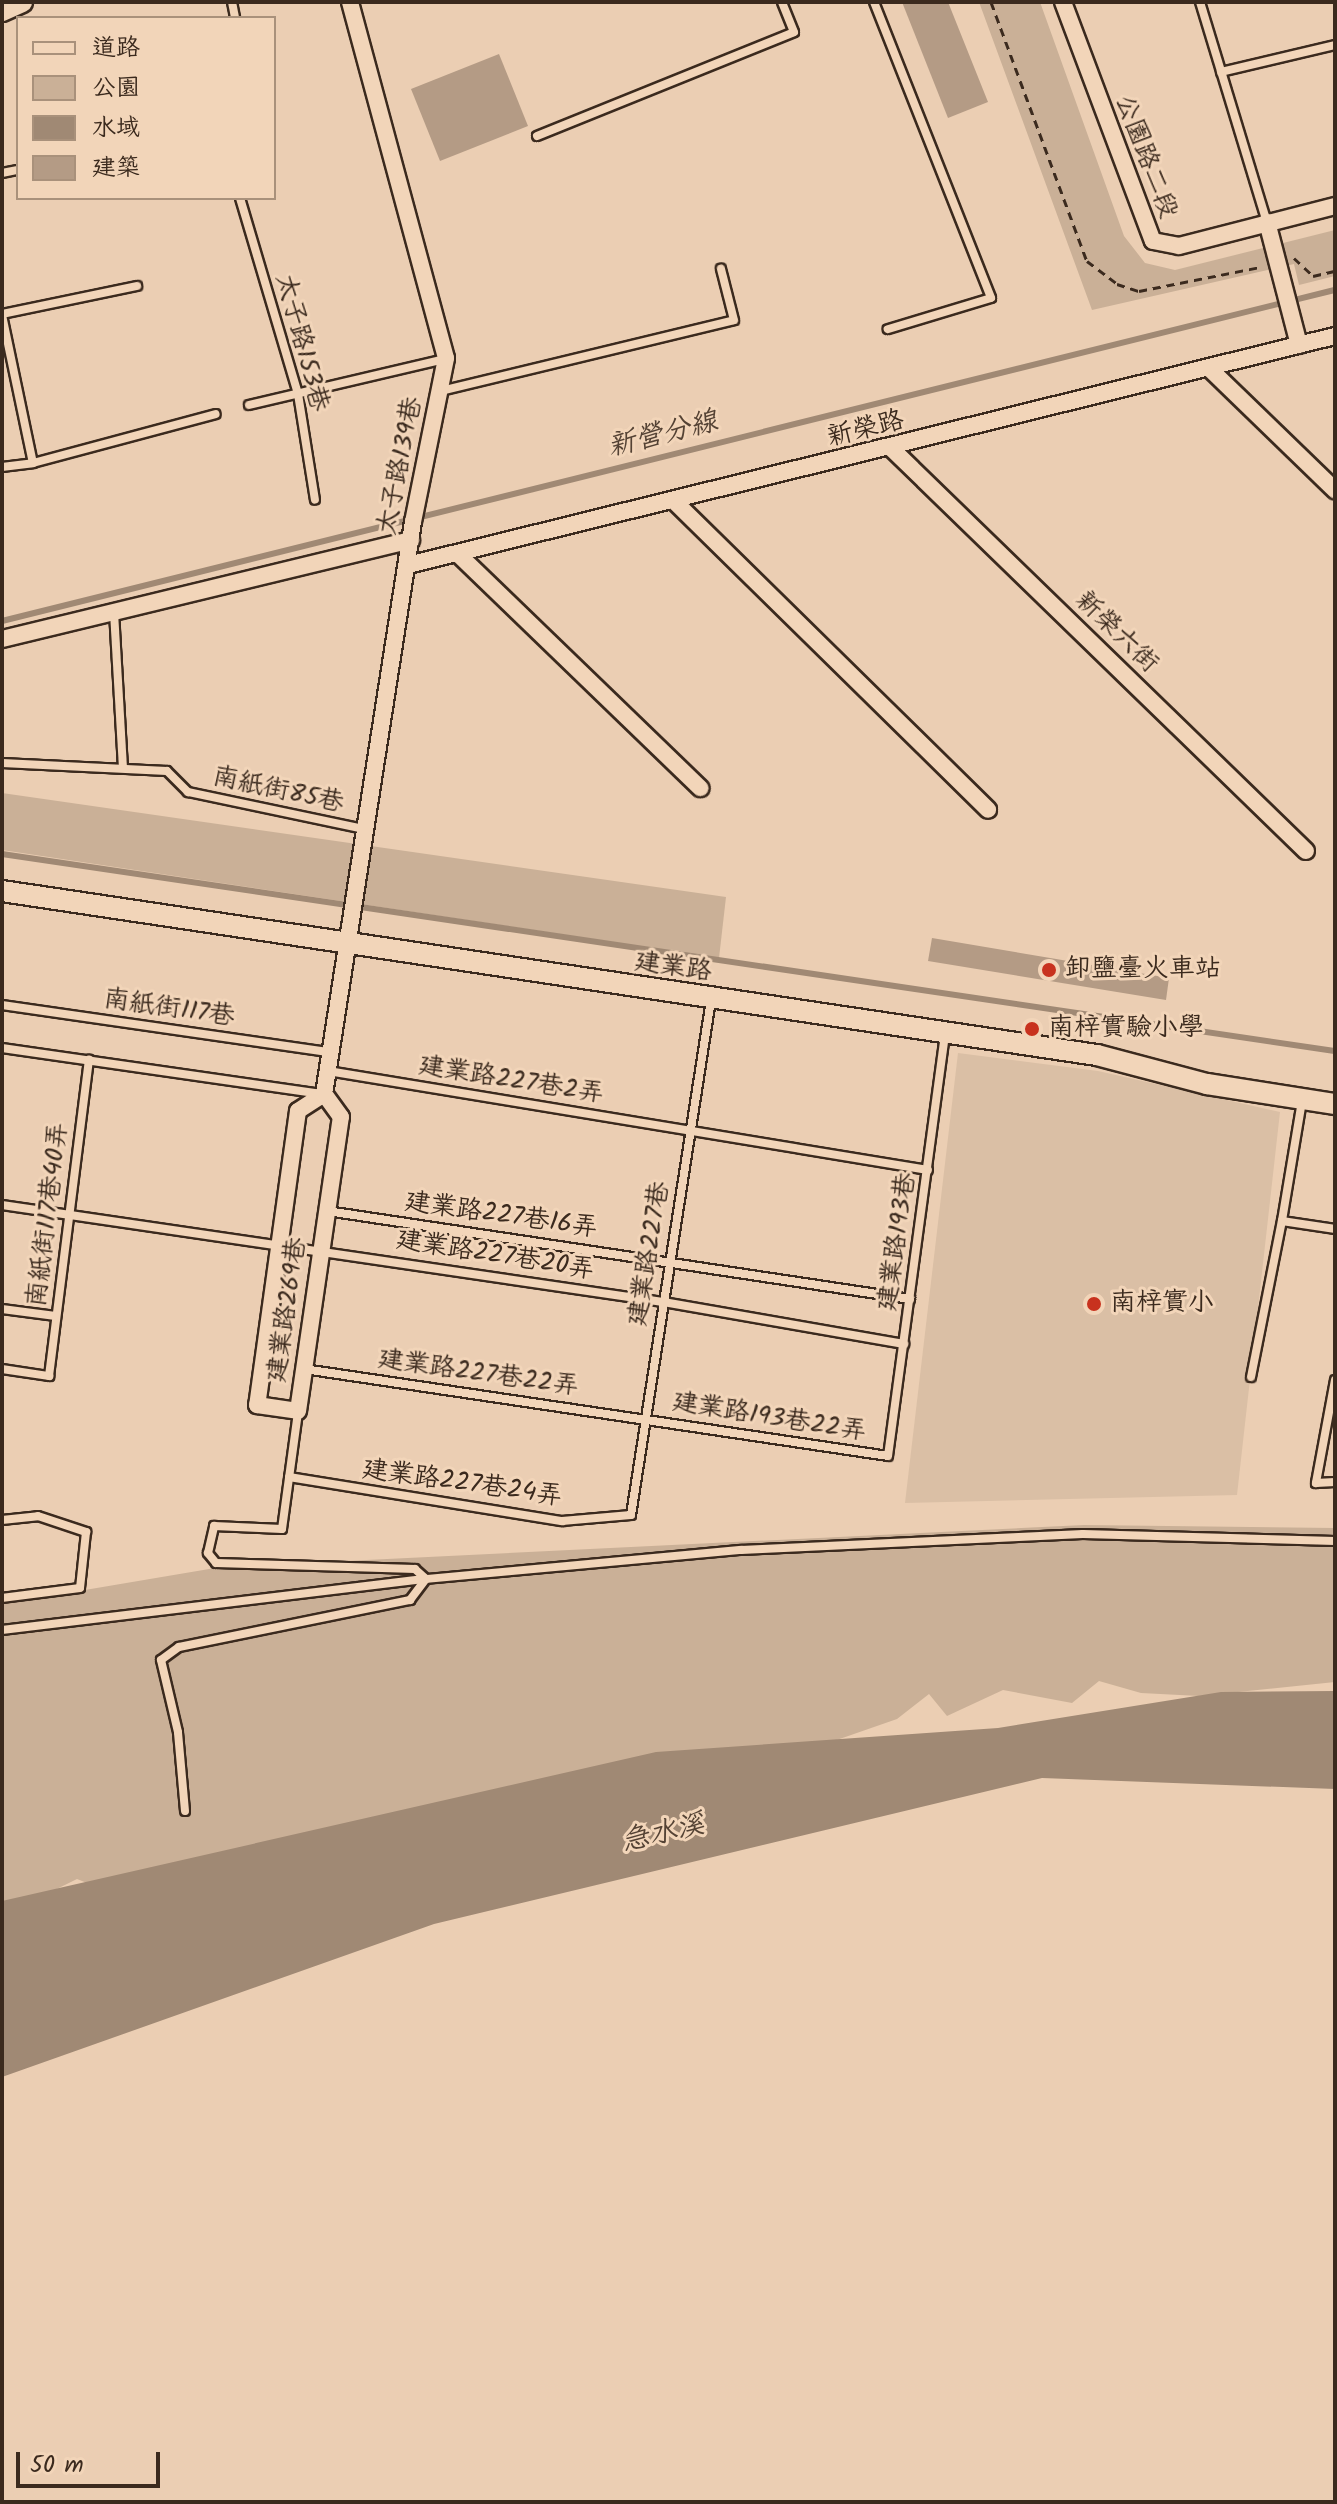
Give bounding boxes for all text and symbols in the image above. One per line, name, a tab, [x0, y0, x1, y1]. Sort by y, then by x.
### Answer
legend	[16, 16, 276, 200]
text: 道路	[92, 29, 140, 68]
text: 公園	[92, 69, 140, 108]
street label: 公園路二段	[1107, 91, 1183, 223]
text: 水域	[92, 109, 140, 148]
text: 建築	[92, 149, 140, 188]
street label: 太子路153巷	[268, 271, 334, 415]
street label: 太子路139巷	[372, 394, 430, 538]
water label: 新營分線	[605, 405, 721, 465]
street label: 新榮路	[824, 405, 908, 455]
street label: 新榮六街	[1068, 586, 1164, 680]
street label: 南紙街85巷	[209, 762, 347, 820]
street label: 建業路	[632, 947, 714, 989]
place label: 卸鹽臺火車站	[1065, 954, 1221, 986]
marker: 卸鹽臺火車站	[1040, 961, 1058, 979]
street label: 南紙街117巷	[101, 984, 237, 1034]
place label: 南梓實驗小學	[1048, 1013, 1204, 1045]
marker: 南梓實驗小學	[1023, 1020, 1041, 1038]
street label: 建業路227巷2弄	[416, 1051, 606, 1111]
street label: 南紙街117巷40弄	[22, 1121, 76, 1309]
street label: 建業路193巷	[873, 1171, 923, 1313]
street label: 建業路227巷	[623, 1179, 677, 1329]
street label: 建業路227巷16弄	[402, 1187, 600, 1245]
street label: 建業路227巷20弄	[394, 1225, 596, 1287]
street label: 建業路269巷	[262, 1235, 314, 1385]
place label: 南梓實小	[1110, 1288, 1214, 1320]
marker: 南梓實小	[1085, 1295, 1103, 1313]
street label: 建業路227巷22弄	[376, 1344, 580, 1404]
street label: 建業路193巷22弄	[670, 1387, 868, 1449]
street label: 建業路227巷24弄	[360, 1455, 564, 1513]
water label: 急水溪	[618, 1808, 708, 1860]
scale bar	[20, 2436, 164, 2486]
text: 50 m	[30, 2446, 84, 2485]

